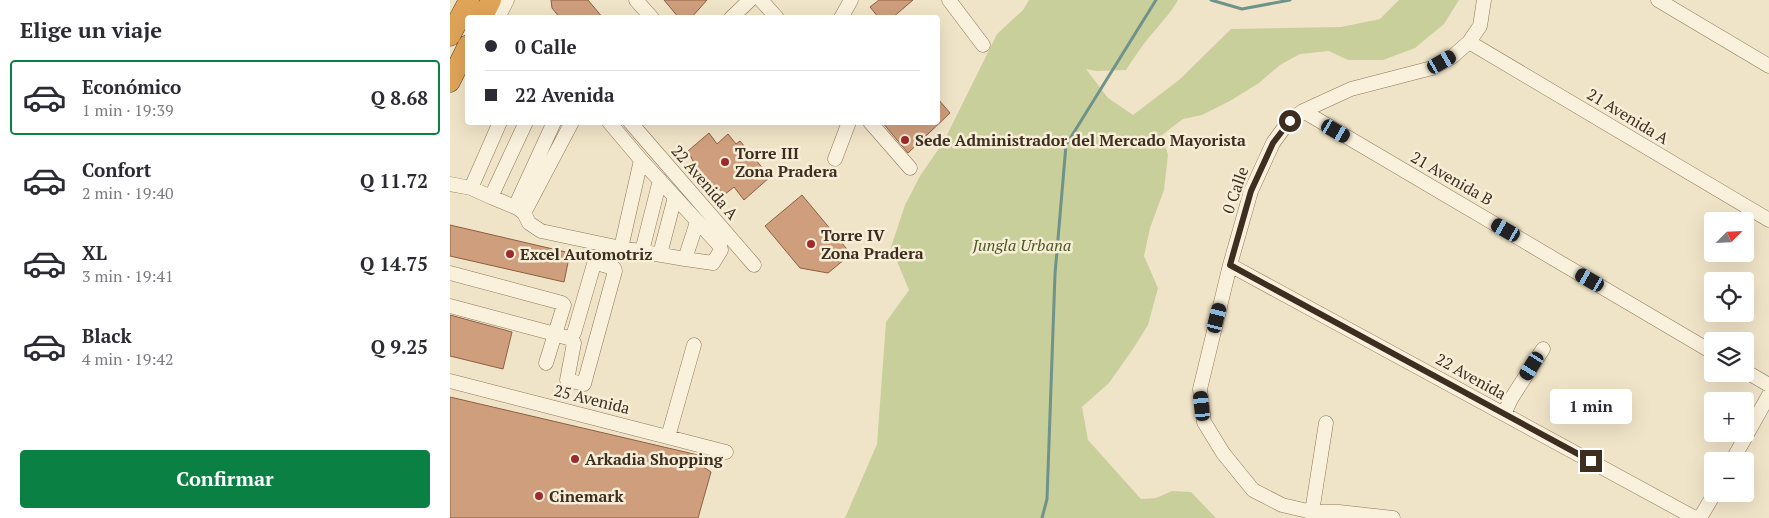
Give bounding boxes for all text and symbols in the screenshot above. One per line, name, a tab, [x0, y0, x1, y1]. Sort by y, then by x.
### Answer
text: Elige un viaje	[20, 15, 162, 44]
text: 0 Calle	[515, 34, 577, 59]
car	[1425, 48, 1458, 76]
text: Económico	[82, 74, 181, 99]
icon: car	[22, 75, 67, 120]
text: 22 Avenida	[515, 82, 614, 107]
street label: 21 Avenida A	[1583, 83, 1673, 149]
text: Q 8.68	[371, 85, 428, 110]
text: 1 min · 19:39	[82, 99, 174, 121]
route start	[1279, 110, 1301, 132]
car	[1319, 117, 1352, 145]
place label: Sede Administrador del Mercado Mayorista	[915, 129, 1246, 151]
marker: Sede Administrador del Mercado Mayorista	[899, 134, 911, 146]
street label: 22 Avenida A	[666, 140, 744, 224]
place label: Torre III Zona Pradera	[735, 142, 838, 182]
street label: 21 Avenida B	[1407, 146, 1497, 210]
marker: Torre III Zona Pradera	[719, 156, 731, 168]
text: Confort	[82, 157, 151, 182]
icon: car	[22, 158, 67, 203]
street label: 0 Calle	[1217, 163, 1253, 217]
text: Q 11.72	[360, 168, 428, 193]
text: 2 min · 19:40	[82, 182, 174, 204]
north arrow	[1704, 212, 1754, 262]
map controls	[1704, 212, 1754, 502]
car	[1489, 216, 1522, 244]
place label: Torre IV Zona Pradera	[821, 224, 924, 264]
park label: Jungla Urbana	[972, 234, 1071, 256]
marker: Torre IV Zona Pradera	[805, 238, 817, 250]
text: XL	[82, 240, 107, 265]
icon: car	[22, 241, 67, 286]
place label: Excel Automotriz	[520, 243, 653, 265]
marker: Excel Automotriz	[504, 248, 516, 260]
text: Q 14.75	[360, 251, 428, 276]
text: 3 min · 19:41	[82, 265, 174, 287]
car	[1573, 266, 1606, 294]
button: locate	[1704, 272, 1754, 322]
car	[1206, 302, 1227, 334]
text: Black	[82, 323, 132, 348]
icon: car	[22, 324, 67, 369]
button: layers	[1704, 332, 1754, 382]
text: Q 9.25	[371, 334, 428, 359]
text: 4 min · 19:42	[82, 348, 174, 370]
street label: 22 Avenida	[1432, 348, 1510, 404]
car	[1517, 349, 1546, 383]
street label: 25 Avenida	[552, 379, 632, 419]
callout: 1 min	[1550, 388, 1632, 424]
car	[1192, 390, 1211, 422]
button: +	[1704, 392, 1754, 442]
text: 1 min	[1569, 395, 1613, 417]
place label: Arkadia Shopping	[585, 448, 724, 470]
button: Confirmar	[20, 450, 430, 508]
route end	[1580, 450, 1602, 472]
button: −	[1704, 452, 1754, 502]
marker: Arkadia Shopping	[569, 453, 581, 465]
place label: Cinemark	[549, 485, 624, 507]
marker: Cinemark	[533, 490, 545, 502]

